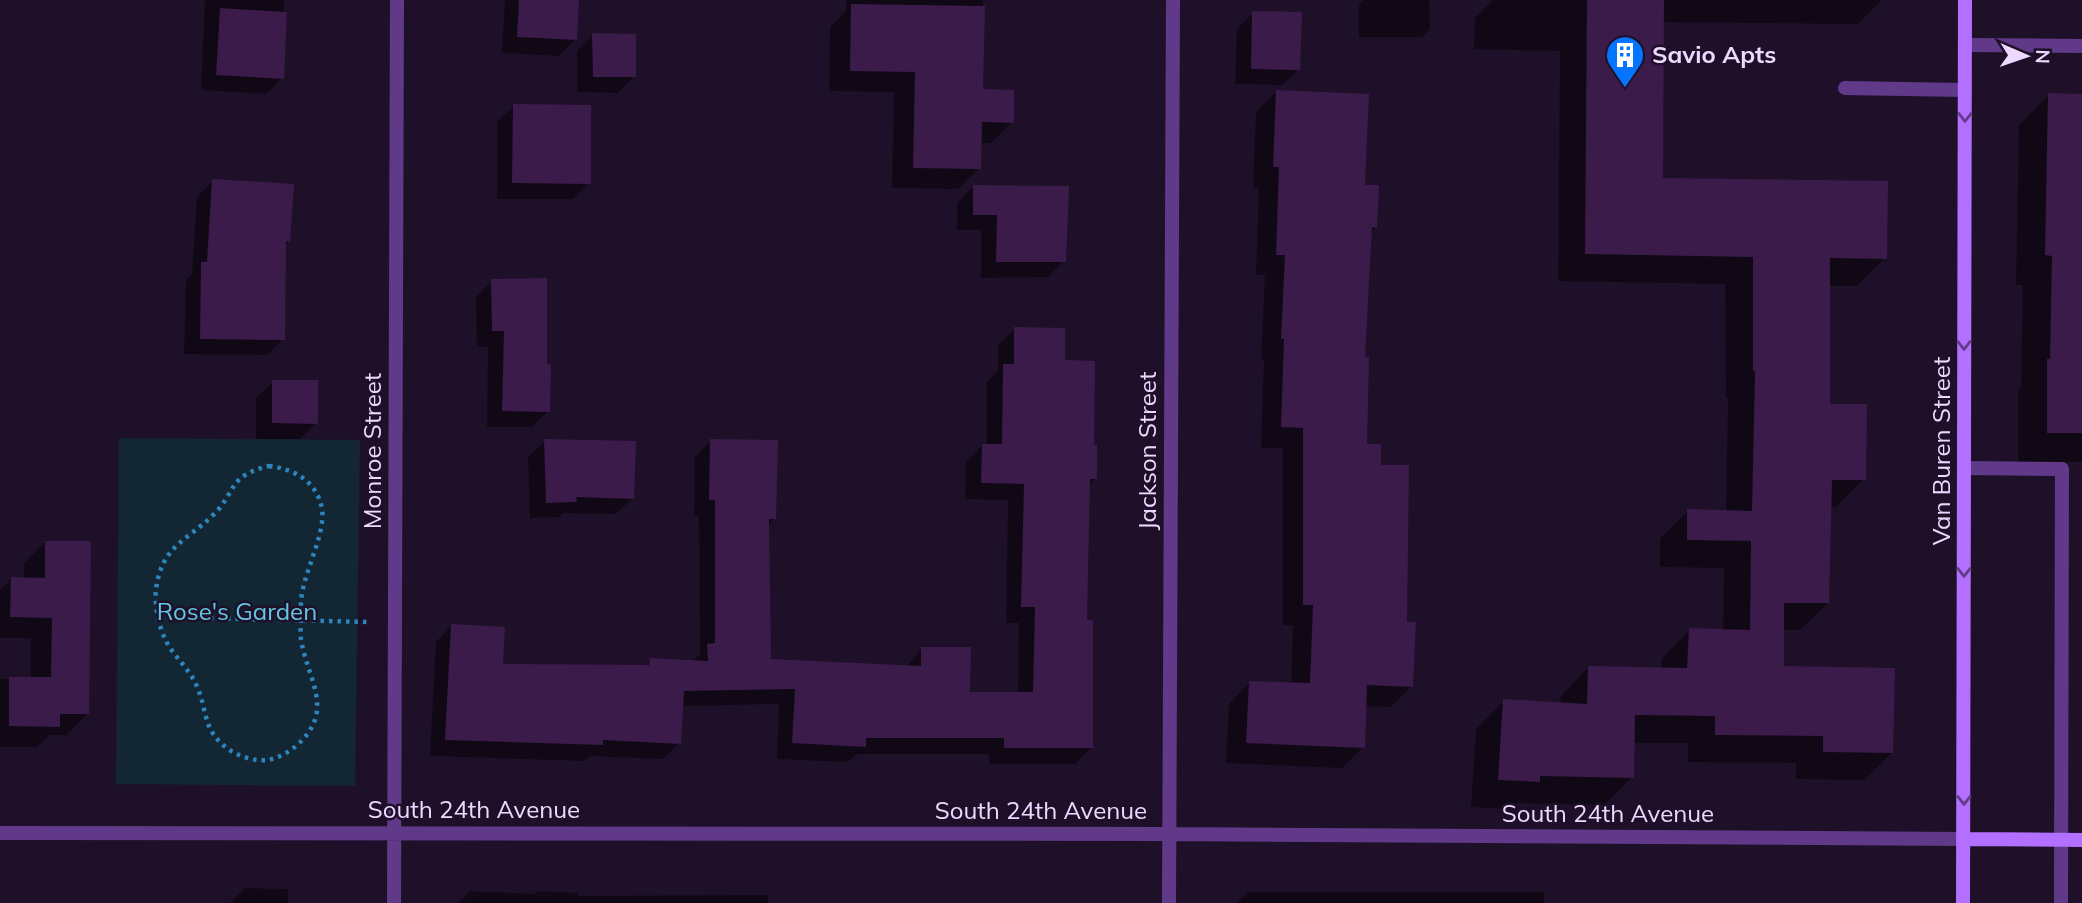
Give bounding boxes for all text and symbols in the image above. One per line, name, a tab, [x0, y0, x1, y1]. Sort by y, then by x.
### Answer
north arrow	[1991, 21, 2061, 91]
building icon: Savio Apts	[1604, 34, 1646, 89]
place label: Savio Apts	[1652, 39, 1776, 69]
text: N	[2031, 49, 2055, 64]
one-way arrow	[1957, 112, 1973, 123]
one-way arrow	[1956, 340, 1972, 350]
street label: Van Buren Street	[1926, 357, 1956, 545]
street label: Jackson Street	[1132, 372, 1162, 530]
street label: Monroe Street	[357, 373, 387, 529]
one-way arrow	[1956, 567, 1972, 578]
park label: Rose's Garden	[157, 596, 317, 626]
street label: South 24th Avenue	[368, 794, 580, 824]
street label: South 24th Avenue	[935, 795, 1147, 825]
one-way arrow	[1956, 795, 1972, 805]
street label: South 24th Avenue	[1502, 798, 1714, 828]

